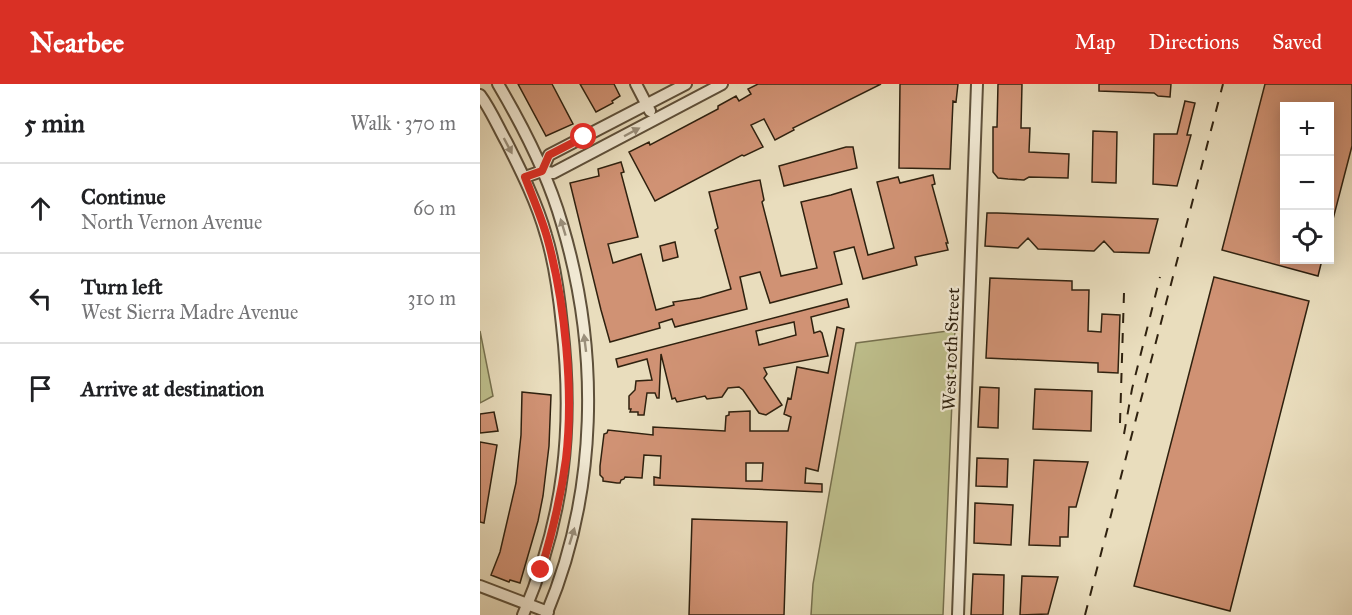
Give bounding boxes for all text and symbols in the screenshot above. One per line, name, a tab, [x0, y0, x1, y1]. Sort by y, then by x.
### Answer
text: Nearbee	[30, 25, 124, 60]
text: Map	[1075, 29, 1116, 55]
text: Directions	[1149, 29, 1239, 55]
text: Saved	[1272, 29, 1322, 55]
map controls	[1280, 102, 1334, 264]
button: +	[1280, 102, 1334, 156]
text: 5 min	[24, 107, 85, 139]
text: Walk · 370 m	[350, 111, 456, 135]
route start	[570, 123, 596, 149]
one-way arrow	[623, 127, 640, 136]
one-way arrow	[503, 138, 513, 155]
button: −	[1280, 156, 1334, 210]
text: Continue	[81, 183, 166, 210]
icon: ahead	[24, 192, 57, 225]
text: 60 m	[413, 196, 456, 220]
text: North Vernon Avenue	[81, 210, 262, 234]
button: locate	[1280, 210, 1334, 264]
one-way arrow	[558, 218, 567, 236]
text: Turn left	[81, 273, 163, 300]
icon: left	[24, 282, 57, 315]
text: 310 m	[407, 286, 456, 310]
street label: West 10th Street	[938, 286, 964, 411]
text: West Sierra Madre Avenue	[81, 300, 298, 324]
one-way arrow	[580, 333, 590, 352]
icon: arrive	[24, 372, 57, 405]
text: Arrive at destination	[81, 375, 264, 402]
one-way arrow	[568, 527, 578, 545]
route end	[527, 556, 553, 582]

